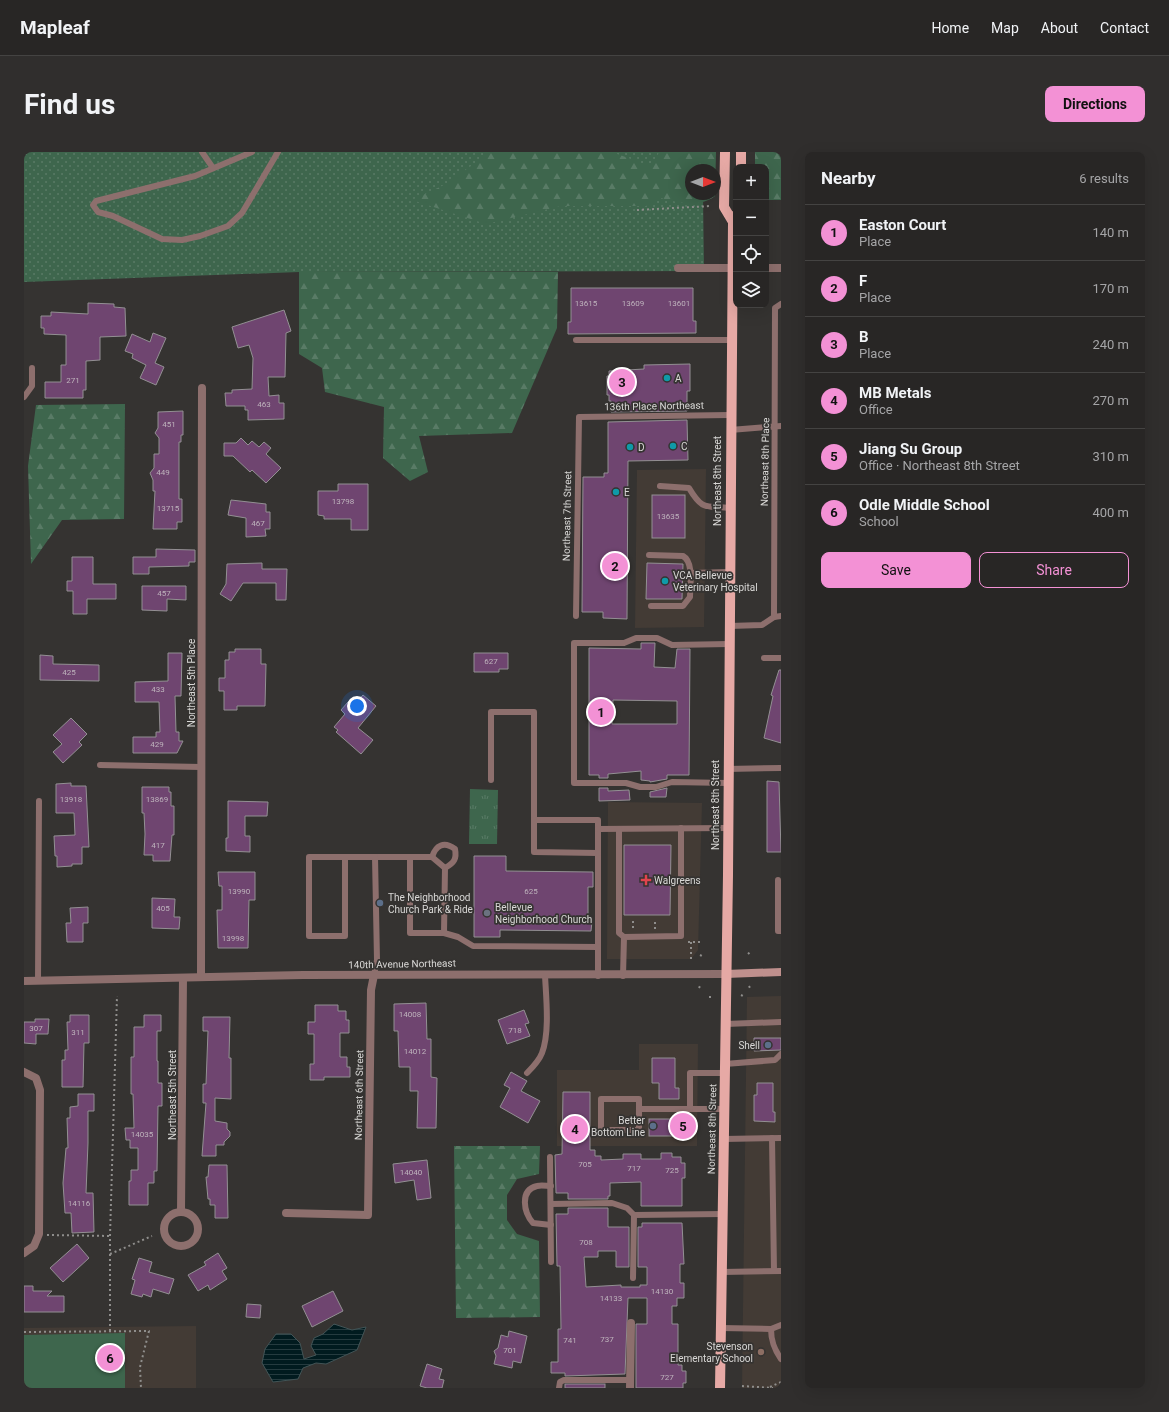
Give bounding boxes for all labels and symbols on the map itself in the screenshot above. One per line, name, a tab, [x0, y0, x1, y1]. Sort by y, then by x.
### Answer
north arrow	[685, 164, 721, 200]
house number: 13615	[575, 299, 598, 308]
house number: 13609	[622, 299, 644, 308]
house number: 13601	[668, 299, 690, 308]
pin: 3	[609, 367, 635, 397]
marker: A	[662, 373, 672, 383]
place label: A	[675, 373, 682, 384]
house number: 271	[66, 376, 80, 385]
house number: 463	[257, 400, 271, 409]
street label: 136th Place Northeast	[604, 400, 704, 412]
street label: Northeast 8th Place	[759, 418, 771, 506]
house number: 451	[162, 420, 176, 429]
street label: Northeast 8th Street	[712, 436, 723, 526]
marker: C	[668, 441, 678, 451]
place label: C	[681, 441, 688, 452]
marker: D	[625, 442, 635, 452]
place label: D	[638, 442, 645, 453]
house number: 449	[156, 468, 170, 477]
street label: Northeast 7th Street	[561, 471, 573, 561]
marker: E	[611, 487, 621, 497]
place label: E	[624, 487, 630, 498]
house number: 13798	[332, 497, 355, 506]
house number: 13715	[157, 504, 180, 513]
house number: 13635	[657, 512, 680, 521]
house number: 467	[251, 519, 265, 528]
pin: 2	[602, 551, 628, 581]
place label: VCA Bellevue Veterinary Hospital	[673, 570, 758, 593]
marker: VCA Bellevue Veterinary Hospital	[660, 576, 670, 586]
house number: 457	[157, 589, 171, 598]
street label: Northeast 5th Place	[186, 639, 197, 727]
house number: 627	[484, 657, 498, 666]
house number: 425	[62, 668, 76, 677]
house number: 433	[151, 685, 165, 694]
your location	[347, 696, 367, 716]
pin: 1	[588, 697, 614, 727]
house number: 429	[150, 740, 164, 749]
street label: Northeast 8th Street	[710, 760, 721, 850]
house number: 13918	[60, 795, 83, 804]
house number: 13869	[146, 795, 168, 804]
house number: 417	[151, 841, 165, 850]
marker: Walgreens	[641, 875, 651, 885]
place label: Walgreens	[654, 875, 701, 886]
house number: 13990	[228, 887, 251, 896]
house number: 625	[524, 887, 538, 896]
place label: The Neighborhood Church Park & Ride	[388, 892, 473, 915]
marker: The Neighborhood Church Park & Ride	[375, 898, 385, 908]
place label: Bellevue Neighborhood Church	[495, 902, 592, 925]
house number: 405	[156, 904, 170, 913]
marker: Bellevue Neighborhood Church	[482, 908, 492, 918]
house number: 13998	[222, 934, 245, 943]
street label: 140th Avenue Northeast	[348, 958, 456, 970]
house number: 14008	[399, 1010, 422, 1019]
house number: 307	[29, 1024, 43, 1033]
house number: 718	[508, 1026, 522, 1035]
house number: 311	[71, 1028, 85, 1037]
place label: Shell	[738, 1040, 760, 1051]
marker: Shell	[763, 1040, 773, 1050]
house number: 14012	[404, 1047, 427, 1056]
street label: Northeast 5th Street	[167, 1050, 178, 1140]
street label: Northeast 6th Street	[353, 1050, 365, 1140]
street label: Northeast 8th Street	[706, 1084, 718, 1174]
pin: 5	[670, 1111, 696, 1141]
pin: 4	[562, 1114, 588, 1144]
place label: Better Bottom Line	[591, 1115, 646, 1138]
marker: Better Bottom Line	[648, 1121, 658, 1131]
house number: 14035	[131, 1130, 154, 1139]
house number: 705	[578, 1160, 592, 1169]
house number: 717	[627, 1164, 641, 1173]
house number: 725	[665, 1166, 679, 1175]
house number: 14040	[400, 1168, 423, 1177]
house number: 14116	[68, 1199, 91, 1208]
house number: 708	[579, 1238, 593, 1247]
house number: 14130	[651, 1287, 674, 1296]
house number: 14133	[600, 1294, 622, 1303]
house number: 737	[600, 1335, 614, 1344]
house number: 741	[563, 1336, 577, 1345]
place label: Stevenson Elementary School	[670, 1341, 753, 1364]
pin: 6	[97, 1343, 123, 1373]
house number: 701	[503, 1346, 517, 1355]
marker: Stevenson Elementary School	[756, 1347, 766, 1357]
house number: 727	[660, 1373, 674, 1382]

